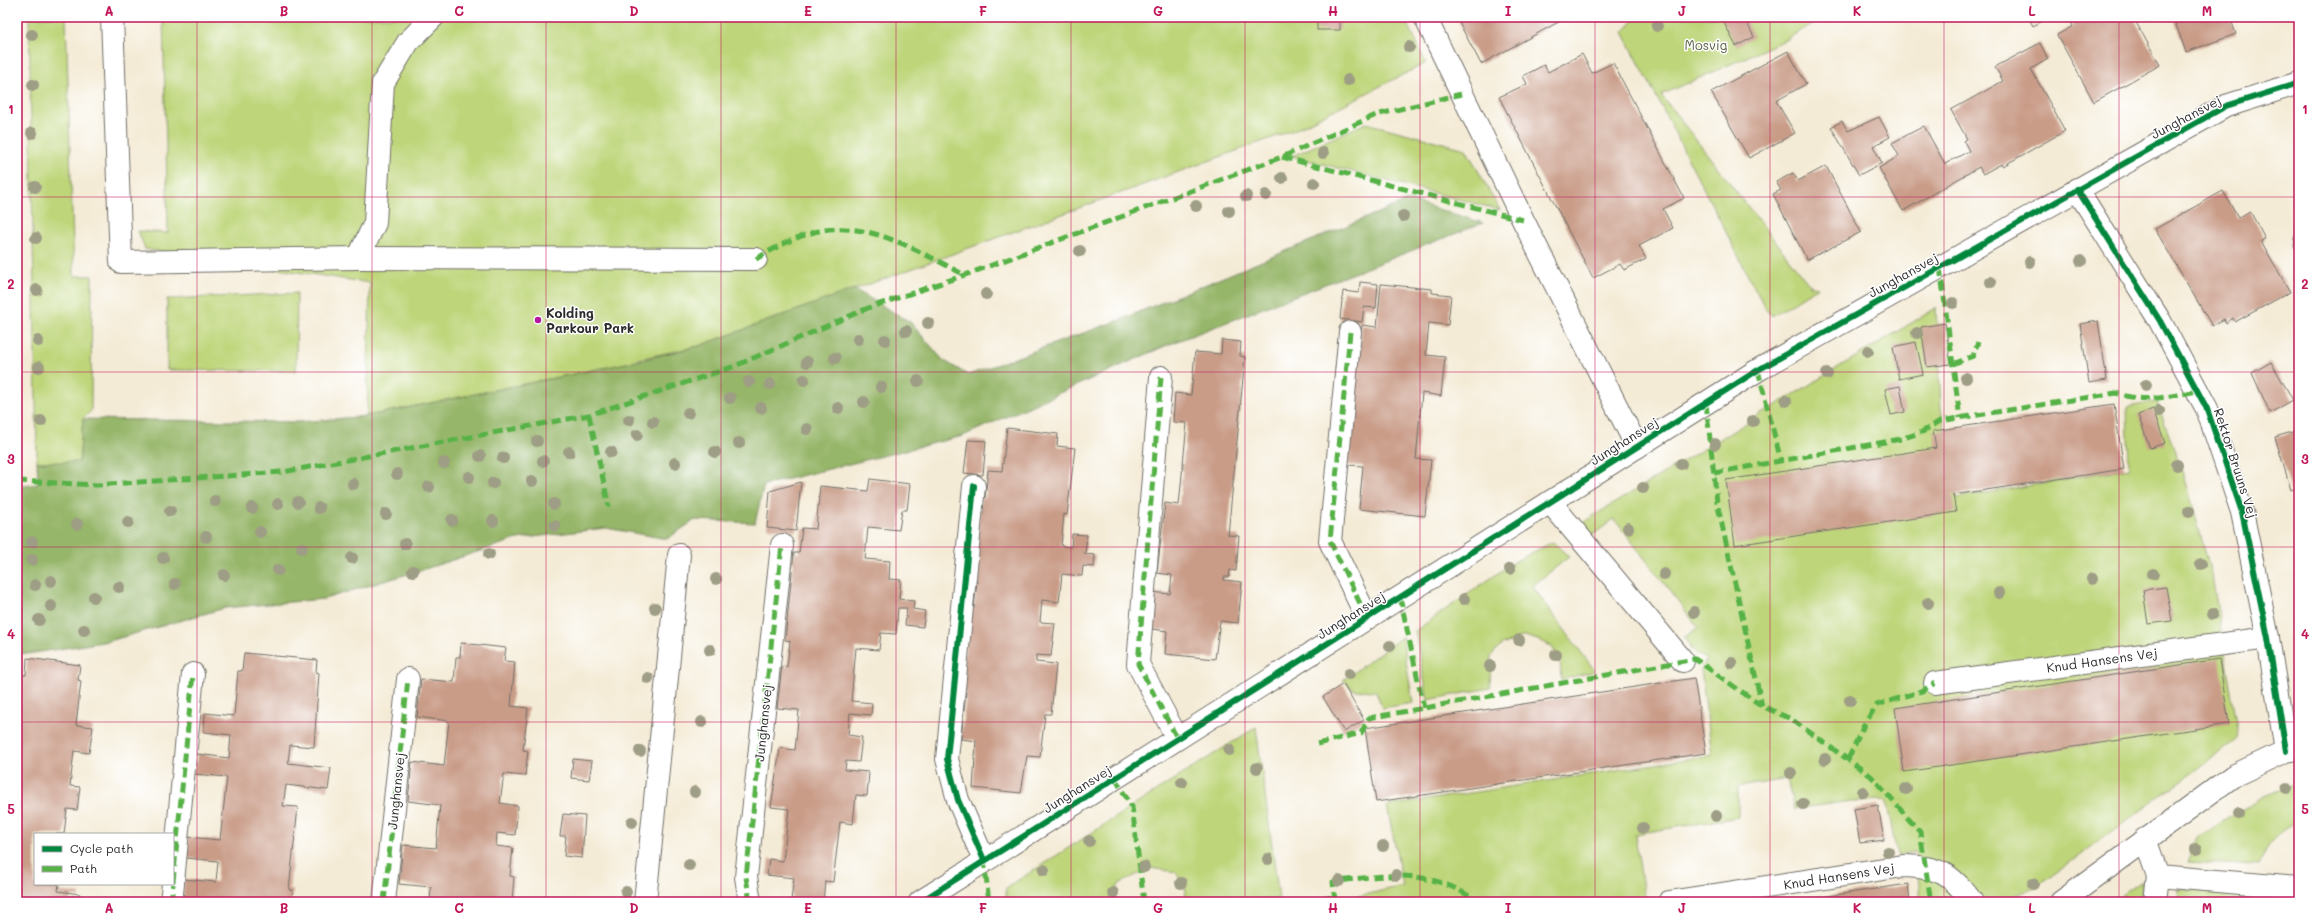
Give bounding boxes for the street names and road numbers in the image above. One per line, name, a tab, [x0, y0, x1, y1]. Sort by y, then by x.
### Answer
street label: Junghansvej	[2148, 91, 2224, 142]
street label: Junghansvej	[1865, 248, 1941, 301]
street label: Rektor Bruuns Vej	[2211, 406, 2262, 520]
street label: Junghansvej	[1586, 413, 1661, 468]
street label: Junghansvej	[1313, 587, 1388, 642]
street label: Knud Hansens Vej	[2045, 643, 2159, 676]
street label: Junghansvej	[750, 684, 775, 762]
street label: Junghansvej	[383, 752, 408, 830]
street label: Junghansvej	[1039, 761, 1114, 816]
street label: Knud Hansens Vej	[1782, 858, 1896, 893]

